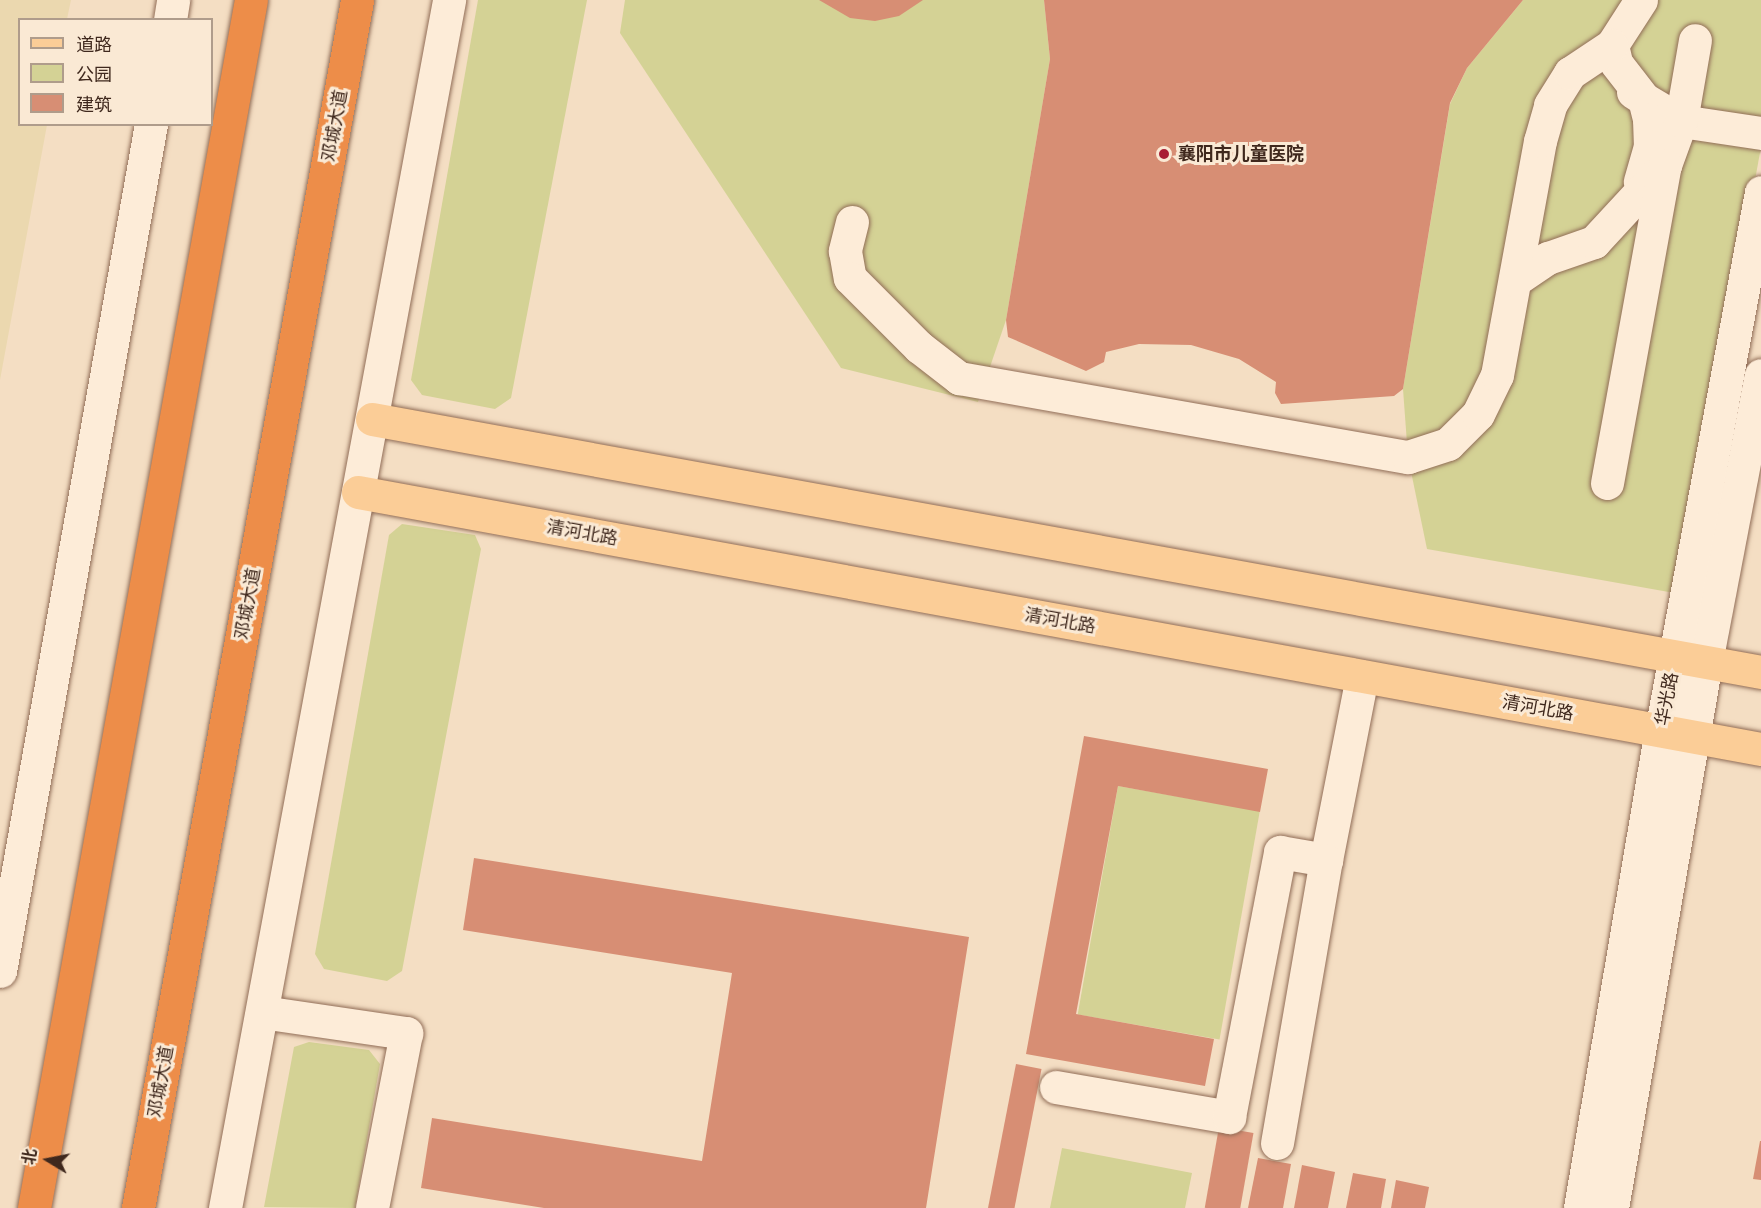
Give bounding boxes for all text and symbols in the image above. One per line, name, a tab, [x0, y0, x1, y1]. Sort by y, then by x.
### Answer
legend	[18, 18, 213, 126]
text: 道路	[76, 34, 112, 55]
text: 公园	[76, 64, 112, 85]
street label: 邓城大道	[318, 89, 352, 163]
text: 建筑	[76, 94, 112, 115]
place label: 襄阳市儿童医院	[1178, 143, 1304, 165]
marker: 襄阳市儿童医院	[1155, 145, 1173, 163]
street label: 清河北路	[545, 516, 619, 550]
street label: 邓城大道	[231, 567, 265, 641]
street label: 清河北路	[1023, 604, 1097, 638]
street label: 华光路	[1651, 670, 1683, 728]
street label: 清河北路	[1501, 691, 1575, 725]
street label: 邓城大道	[144, 1045, 178, 1119]
north arrow	[18, 1130, 78, 1190]
text: 北	[19, 1147, 41, 1166]

